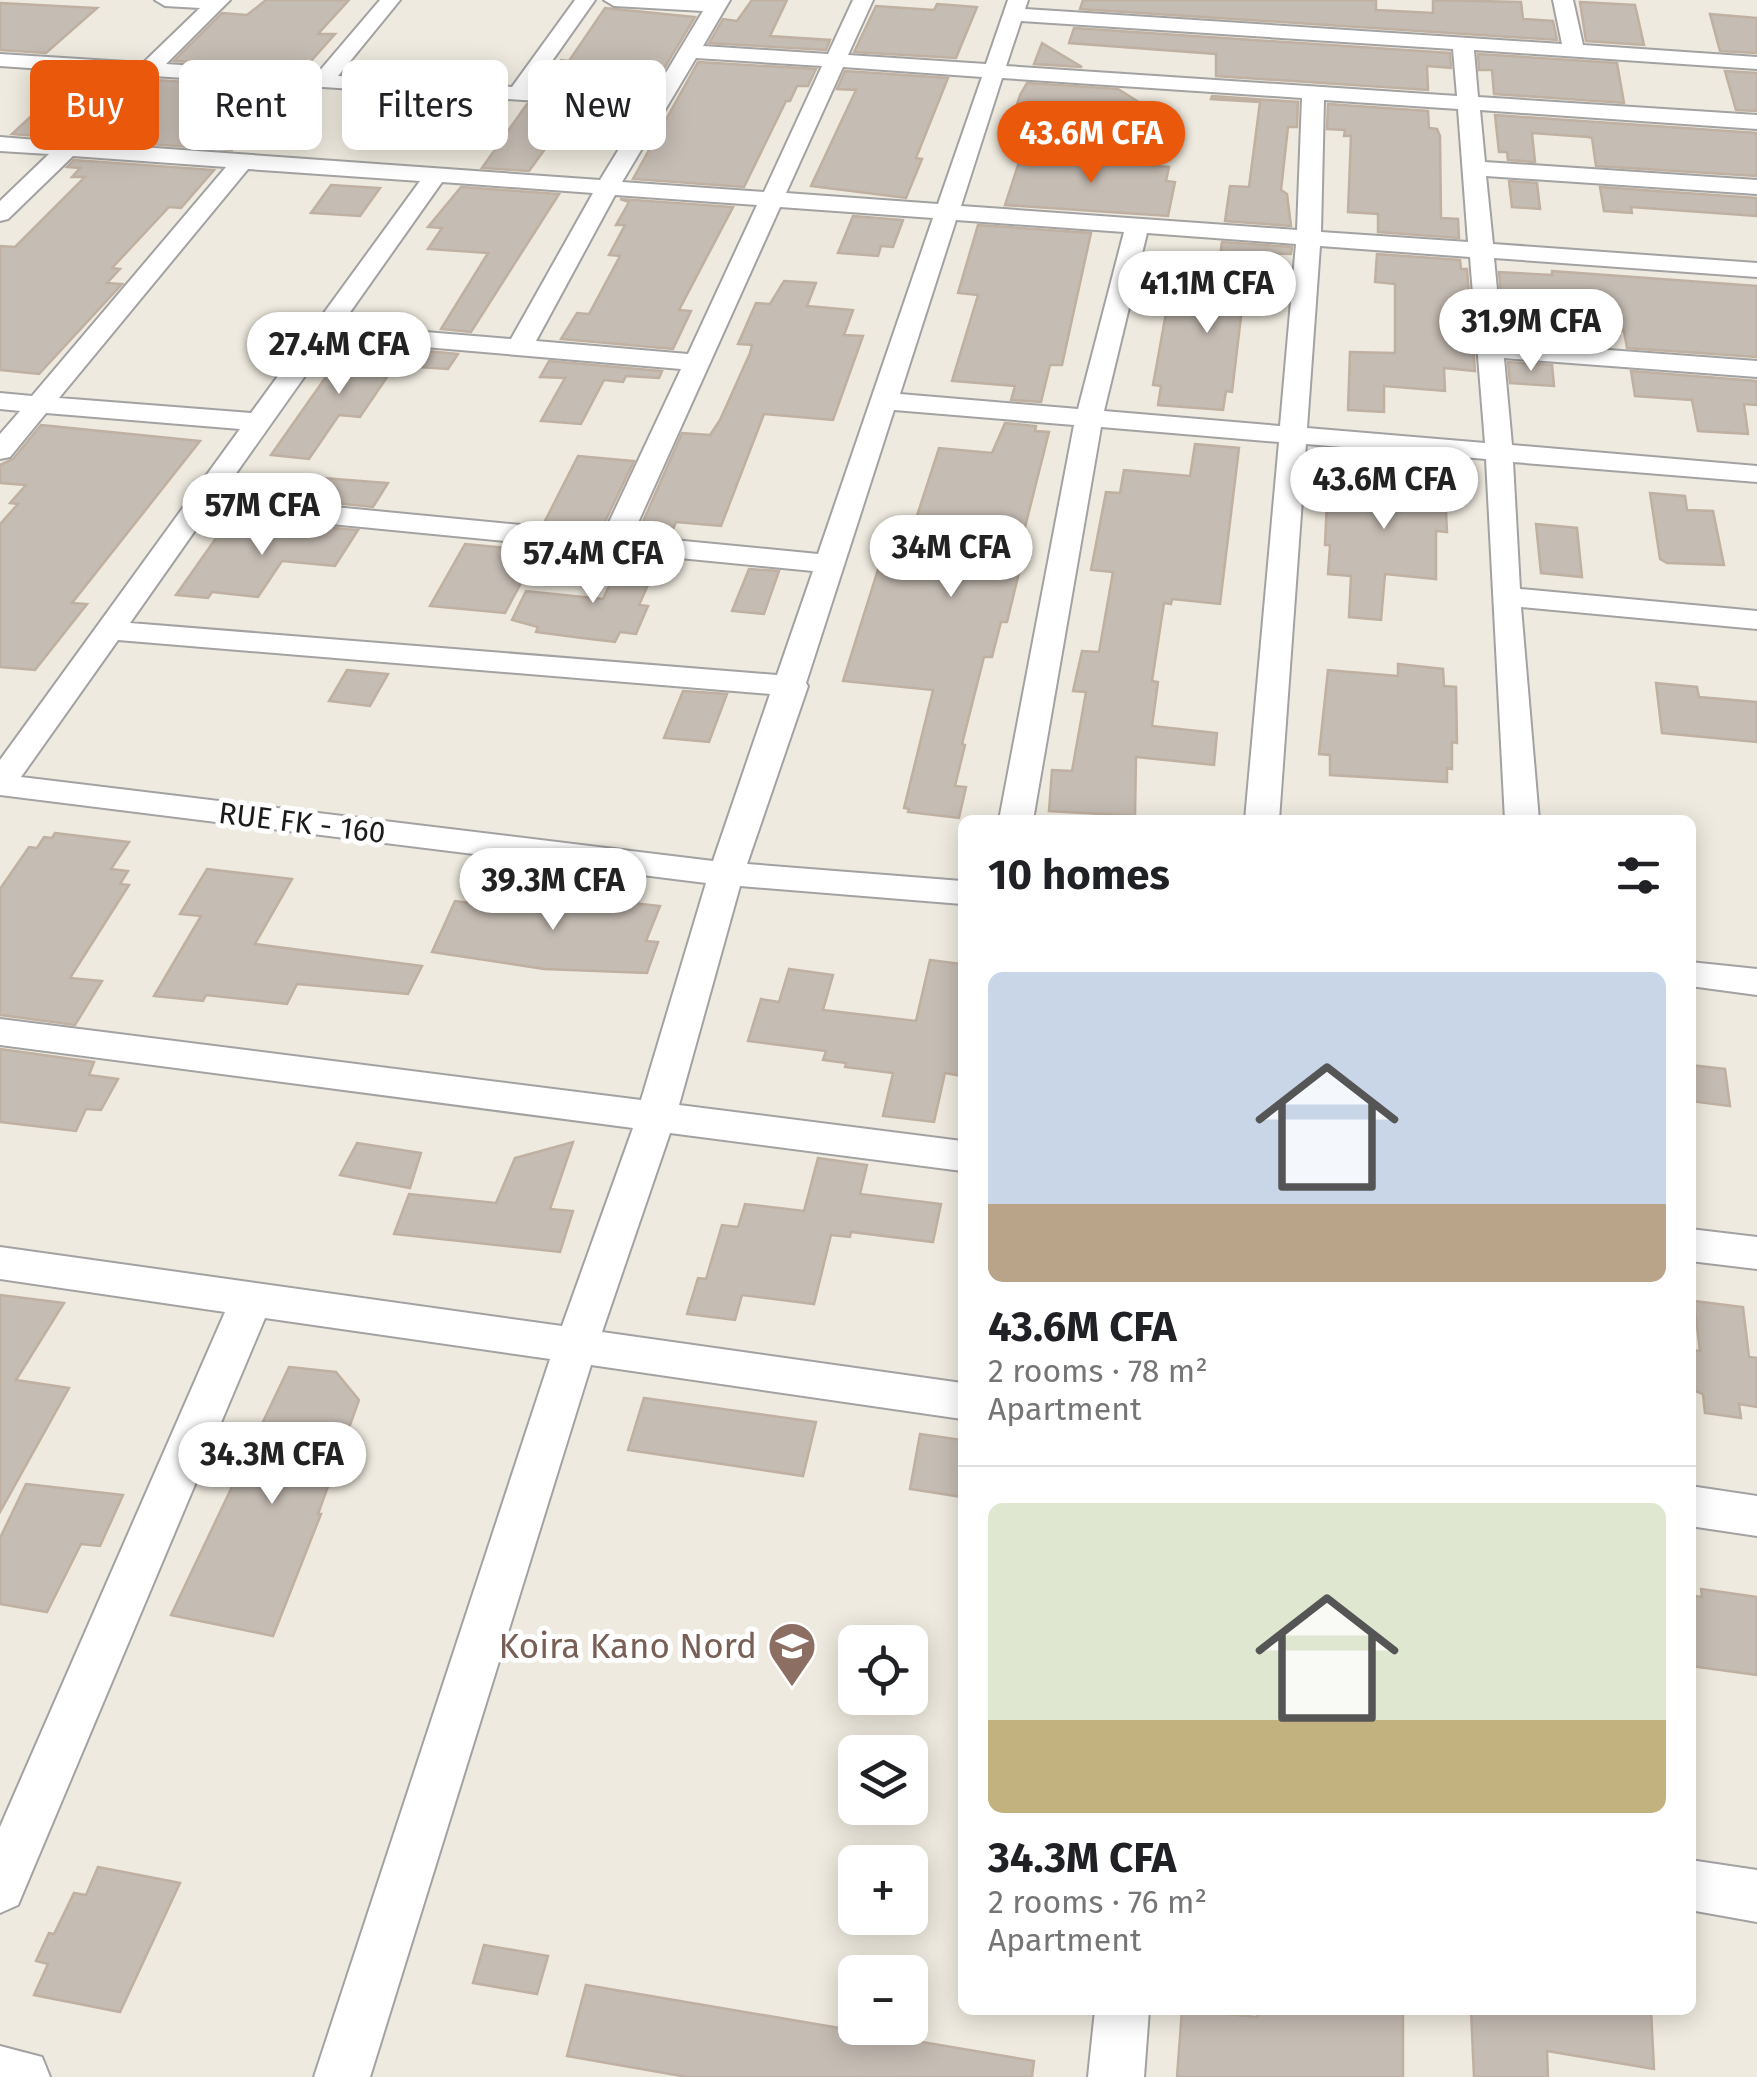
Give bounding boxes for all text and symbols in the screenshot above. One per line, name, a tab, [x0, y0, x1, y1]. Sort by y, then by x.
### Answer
chip: Buy	[30, 60, 159, 150]
chip: Rent	[179, 60, 322, 150]
chip: Filters	[342, 60, 508, 150]
chip: New	[528, 60, 666, 150]
pin: 43.6M CFA	[977, 101, 1205, 186]
text: 43.6M CFA	[1019, 114, 1163, 152]
pin: 41.1M CFA	[1093, 251, 1321, 336]
text: 41.1M CFA	[1140, 264, 1274, 302]
pin: 31.9M CFA	[1417, 289, 1645, 374]
text: 31.9M CFA	[1461, 302, 1601, 340]
pin: 27.4M CFA	[225, 312, 453, 397]
text: 27.4M CFA	[269, 325, 409, 363]
pin: 43.6M CFA	[1270, 447, 1498, 532]
text: 43.6M CFA	[1312, 460, 1456, 498]
pin: 57M CFA	[170, 473, 354, 558]
text: 57M CFA	[204, 486, 320, 524]
pin: 34M CFA	[859, 515, 1043, 600]
pin: 57.4M CFA	[479, 521, 707, 606]
text: 34M CFA	[892, 528, 1010, 566]
text: 57.4M CFA	[523, 534, 663, 572]
street label: RUE FK - 160	[216, 795, 388, 851]
pin: 39.3M CFA	[439, 848, 667, 933]
icon: filters	[1611, 848, 1666, 903]
text: 10 homes	[988, 850, 1170, 900]
text: 39.3M CFA	[481, 861, 625, 899]
icon: home	[1237, 1037, 1417, 1217]
text: 43.6M CFA	[988, 1302, 1177, 1352]
text: 2 rooms · 78 m²	[988, 1352, 1208, 1390]
text: Apartment	[988, 1390, 1142, 1428]
pin: 34.3M CFA	[158, 1422, 386, 1507]
text: 34.3M CFA	[200, 1435, 344, 1473]
icon: home	[1237, 1568, 1417, 1748]
school or university icon: Koira Kano Nord	[766, 1620, 818, 1688]
place label: Koira Kano Nord	[499, 1625, 757, 1667]
map controls	[838, 1625, 928, 2045]
button: locate	[838, 1625, 928, 1715]
button: layers	[838, 1735, 928, 1825]
text: 34.3M CFA	[988, 1833, 1176, 1883]
button: +	[838, 1845, 928, 1935]
text: 2 rooms · 76 m²	[988, 1883, 1207, 1921]
text: Apartment	[988, 1921, 1142, 1959]
button: −	[838, 1955, 928, 2045]

